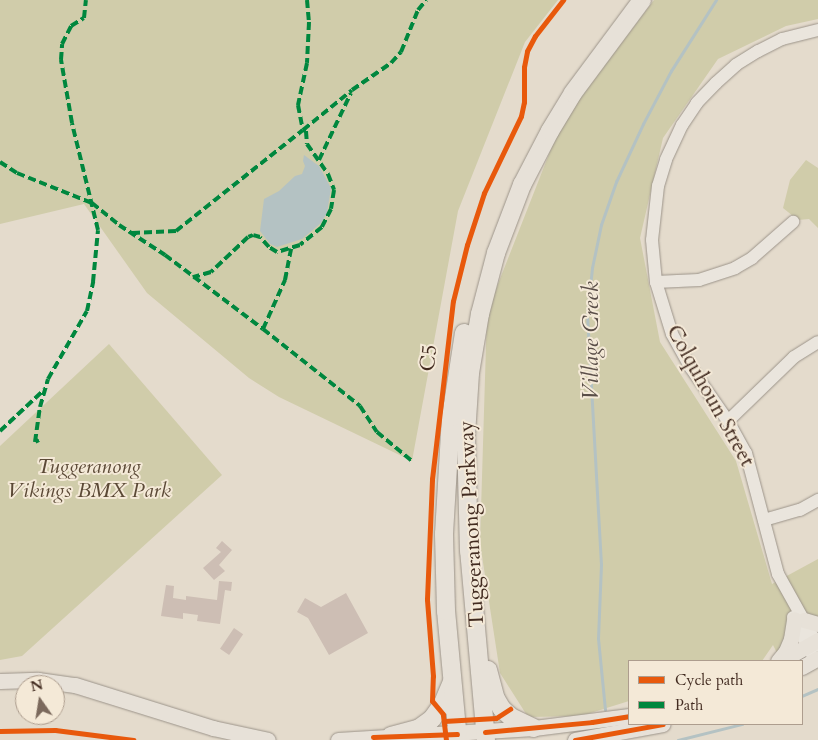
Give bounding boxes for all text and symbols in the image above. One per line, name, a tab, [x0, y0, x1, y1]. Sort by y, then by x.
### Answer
water label: Village Creek	[579, 281, 605, 401]
street label: Colquhoun Street	[661, 321, 759, 471]
street label: C5	[415, 343, 443, 373]
street label: Tuggeranong Parkway	[454, 420, 490, 628]
park label: Tuggeranong Vikings BMX Park	[7, 454, 171, 504]
legend	[628, 660, 803, 725]
text: Cycle path	[675, 670, 743, 690]
north arrow	[15, 675, 65, 725]
text: N	[29, 675, 45, 696]
text: Path	[675, 695, 703, 715]

